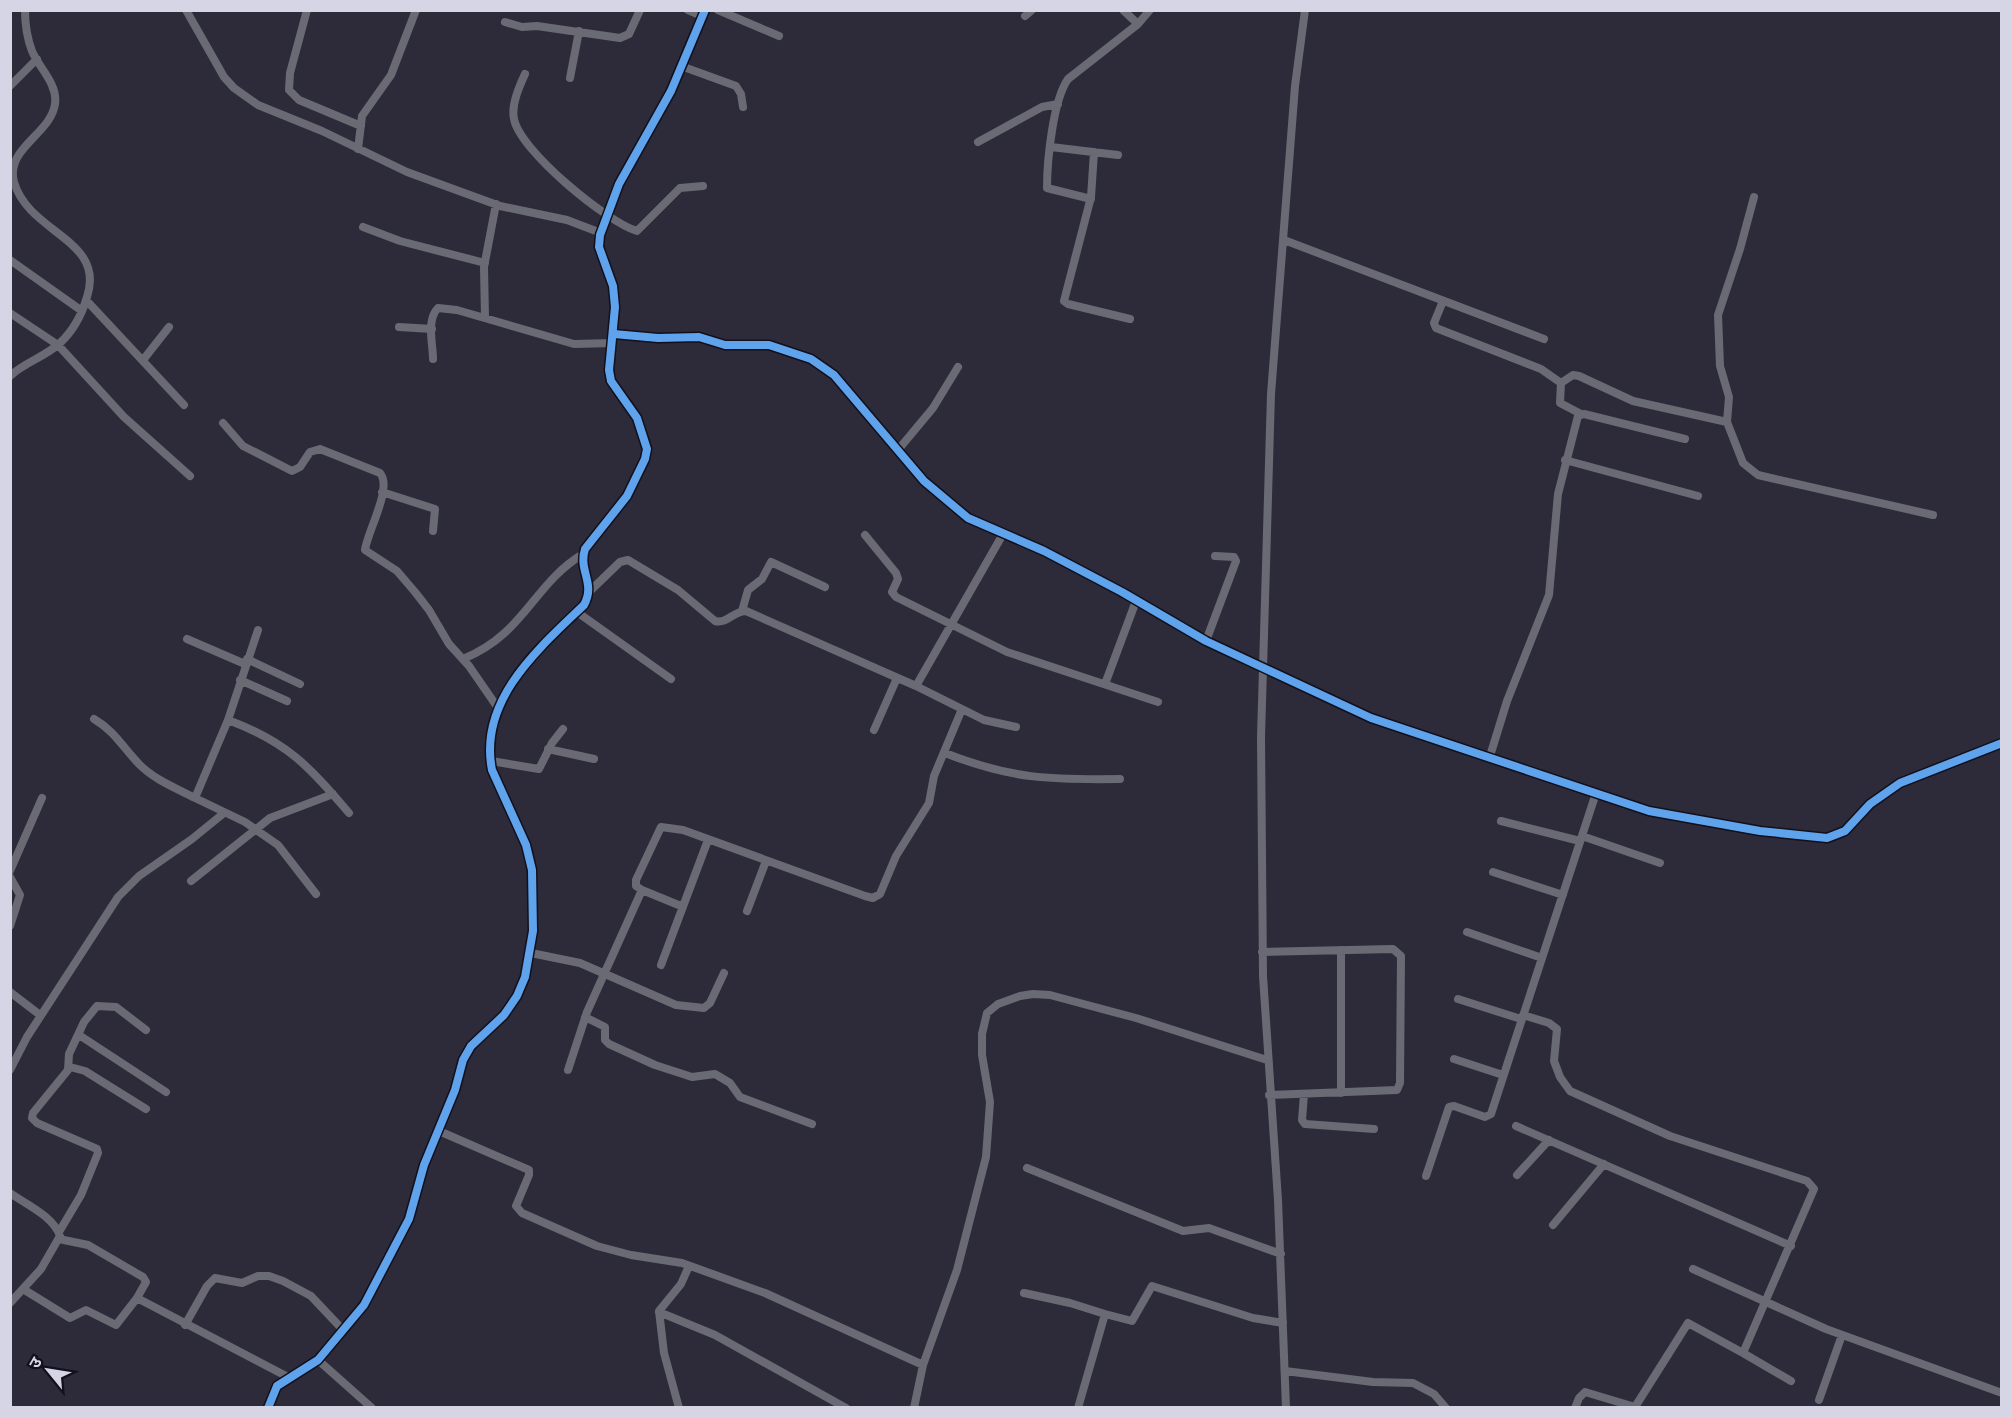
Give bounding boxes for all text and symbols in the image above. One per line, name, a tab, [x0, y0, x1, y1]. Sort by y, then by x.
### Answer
north arrow	[18, 1340, 78, 1400]
text: उ	[24, 1353, 48, 1373]

